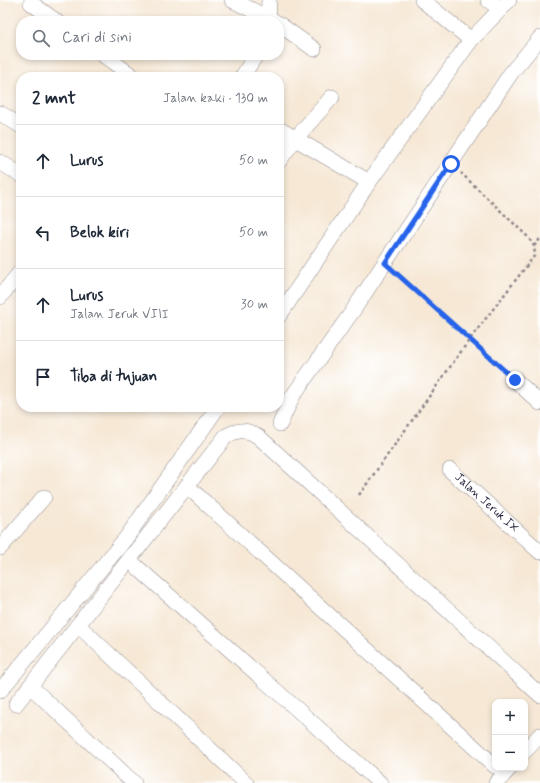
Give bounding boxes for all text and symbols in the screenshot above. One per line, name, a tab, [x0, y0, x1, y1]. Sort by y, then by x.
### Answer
search box	[16, 16, 284, 60]
icon: search	[30, 27, 52, 49]
text: Cari di sini	[62, 28, 132, 48]
text: 2 mnt	[32, 87, 76, 109]
text: Jalan kaki · 130 m	[163, 90, 268, 107]
icon: ahead	[32, 150, 54, 172]
text: Lurus	[70, 151, 103, 171]
text: 50 m	[239, 152, 268, 169]
route start	[442, 155, 460, 173]
icon: left	[32, 222, 54, 244]
text: Belok kiri	[70, 223, 129, 243]
text: 50 m	[239, 224, 268, 241]
text: Lurus	[70, 286, 103, 306]
icon: ahead	[32, 294, 54, 316]
text: 30 m	[241, 296, 268, 313]
text: Jalan Jeruk VIII	[70, 306, 169, 323]
icon: arrive	[32, 366, 54, 388]
text: Tiba di tujuan	[70, 367, 157, 387]
route end	[506, 371, 524, 389]
street label: Jalan Jeruk IX	[451, 470, 522, 537]
map controls	[492, 699, 528, 771]
button: +	[492, 699, 528, 735]
button: −	[492, 735, 528, 771]

